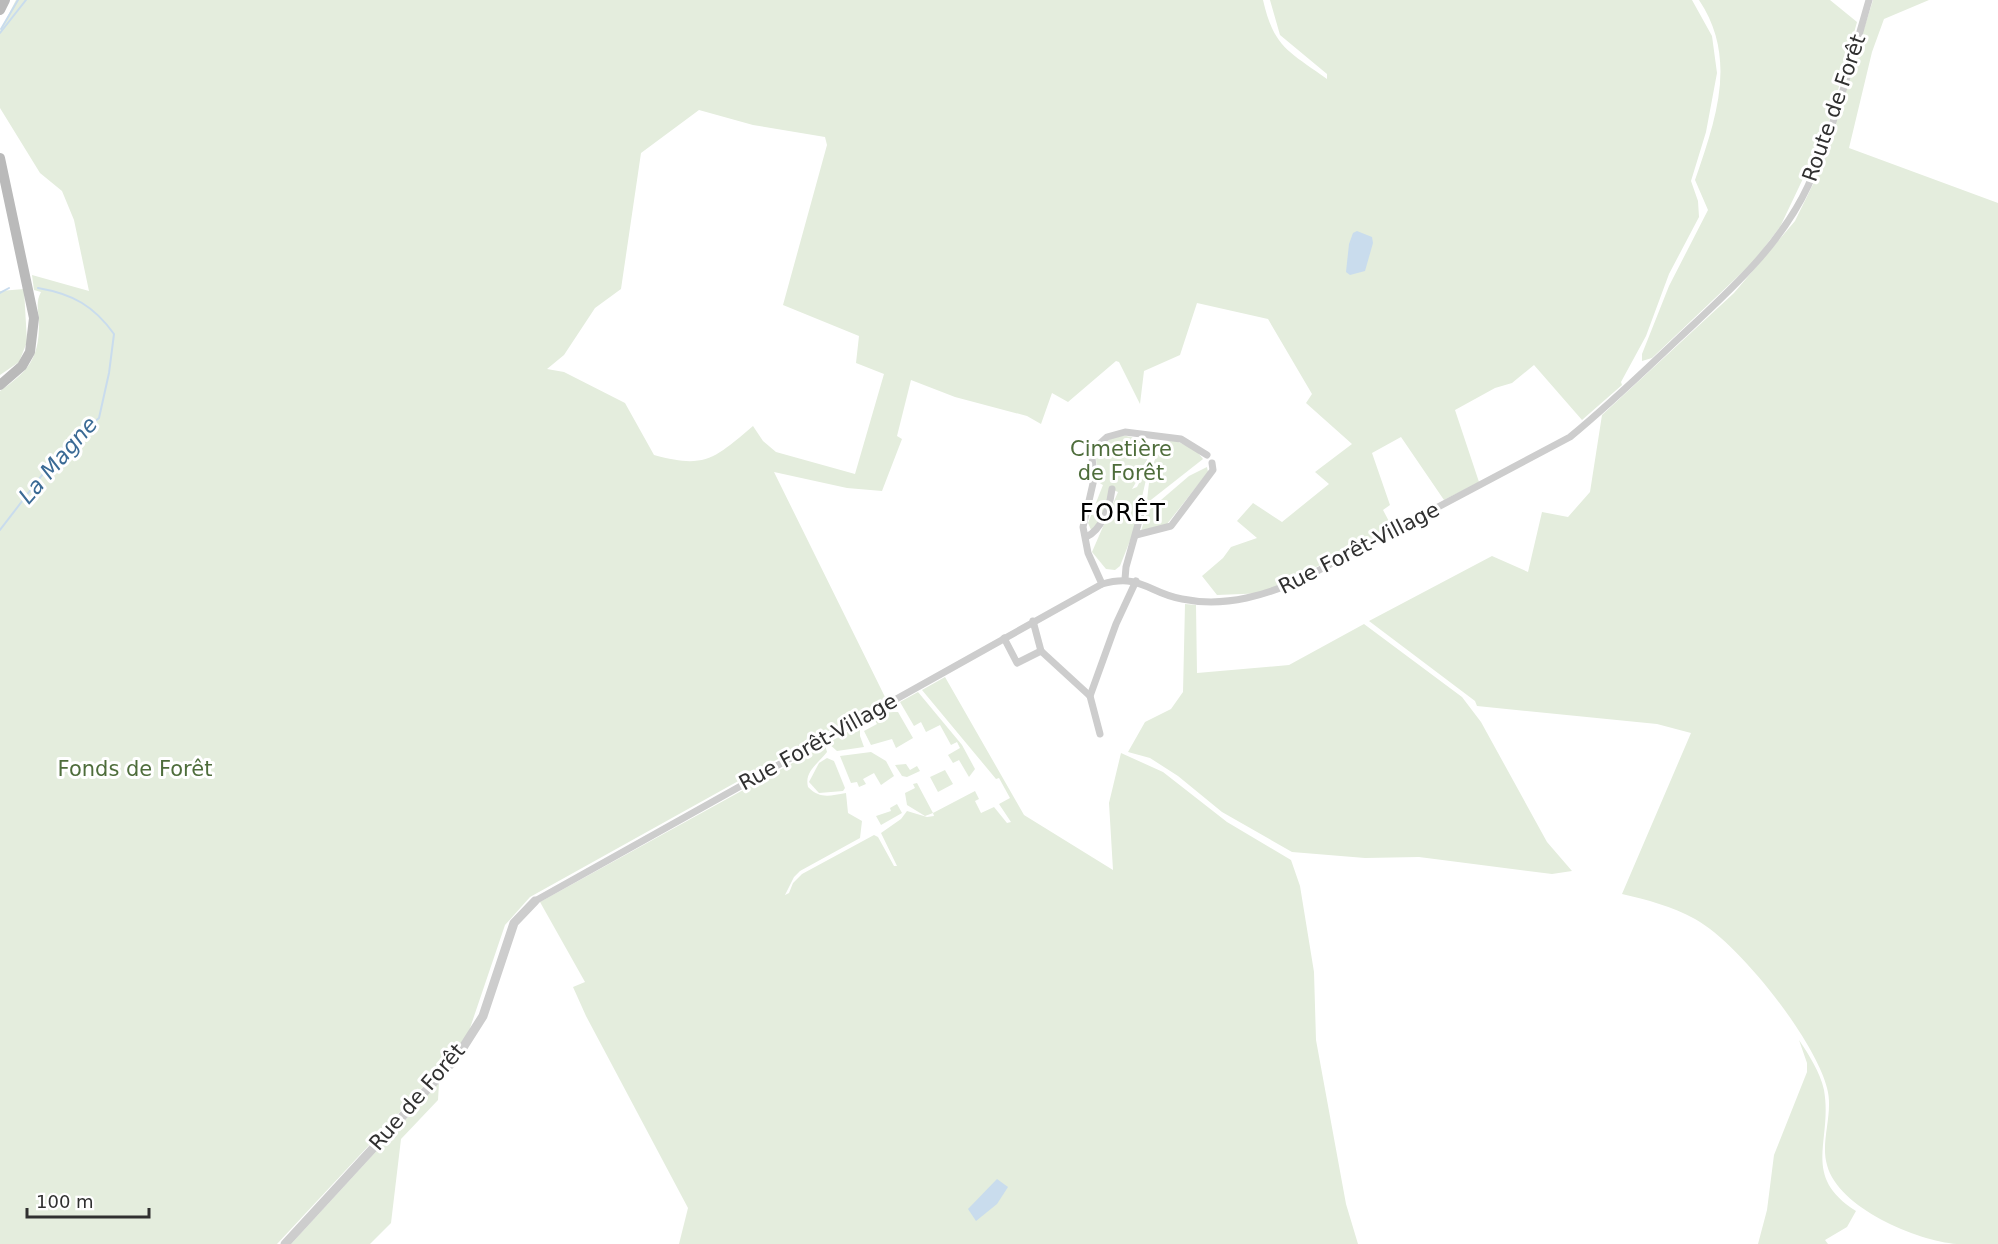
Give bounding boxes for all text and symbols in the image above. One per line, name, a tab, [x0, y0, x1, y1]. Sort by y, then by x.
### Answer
street label: Route de Forêt	[1798, 31, 1870, 185]
water label: La Magne	[14, 412, 102, 508]
park label: Cimetière de Forêt	[1070, 437, 1172, 485]
street label: Rue Forêt-Village	[1275, 497, 1443, 599]
district label: FORÊT	[1080, 498, 1166, 527]
street label: Rue Forêt-Village	[735, 689, 901, 795]
park label: Fonds de Forêt	[58, 757, 212, 781]
street label: Rue de Forêt	[364, 1039, 470, 1155]
scale bar	[27, 1181, 148, 1219]
text: 100 m	[36, 1191, 94, 1212]

